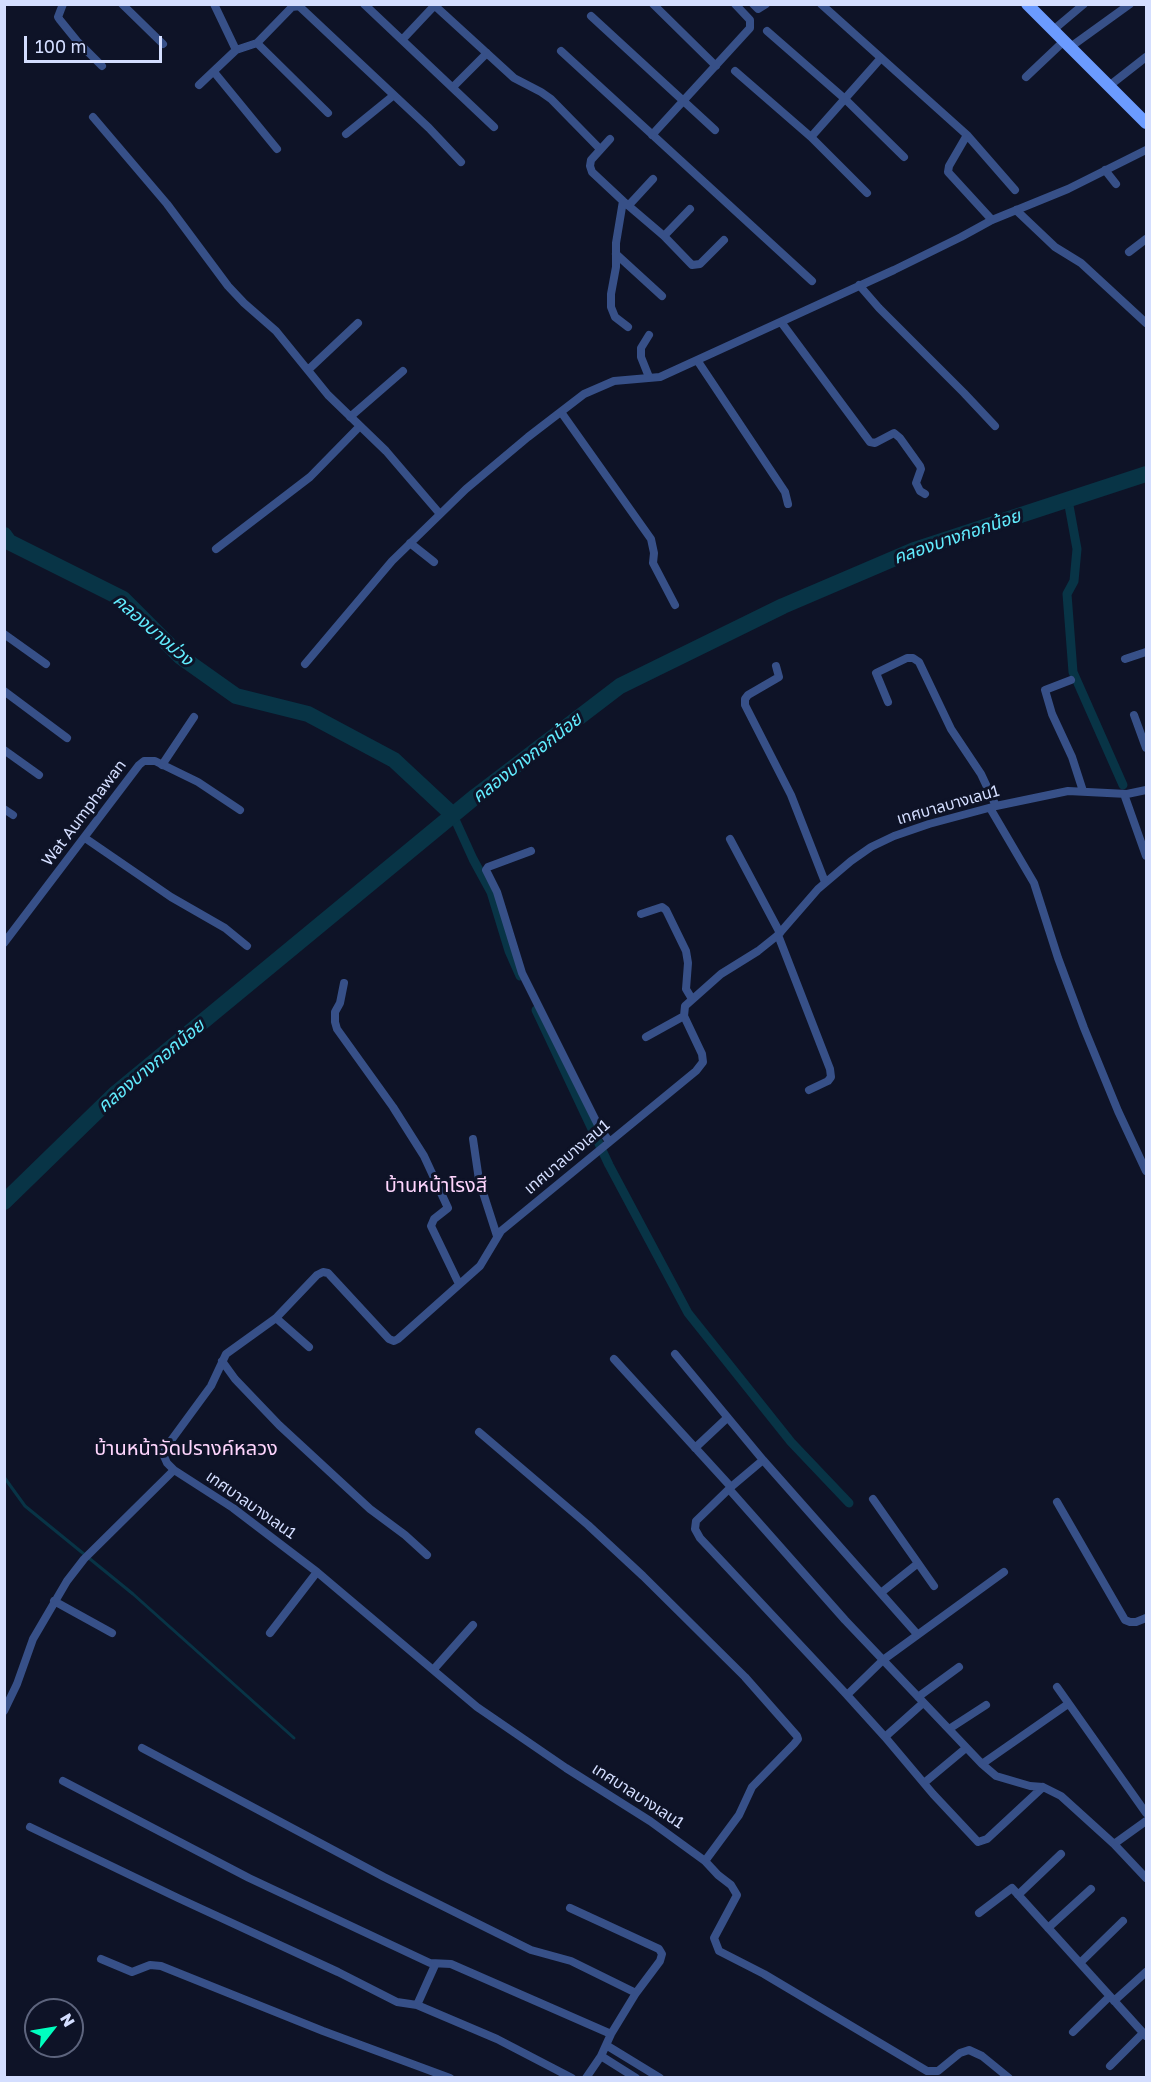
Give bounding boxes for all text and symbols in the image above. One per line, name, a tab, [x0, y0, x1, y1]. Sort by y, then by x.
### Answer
scale bar	[27, 24, 165, 62]
text: 100 m	[35, 35, 86, 57]
water label: คลองบางกอกน้อย	[891, 505, 1023, 569]
water label: คลองบางม่วง	[109, 589, 197, 671]
water label: คลองบางกอกน้อย	[468, 708, 586, 808]
street label: Wat Aumphawan	[38, 756, 130, 870]
street label: เทศบาลบางเลน1	[894, 781, 1002, 829]
water label: คลองบางกอกน้อย	[93, 1015, 209, 1117]
street label: เทศบาลบางเลน1	[520, 1116, 614, 1198]
district label: บ้านหน้าโรงสี	[385, 1174, 487, 1198]
district label: บ้านหน้าวัดปรางค์หลวง	[94, 1437, 278, 1461]
street label: เทศบาลบางเลน1	[202, 1467, 300, 1543]
street label: เทศบาลบางเลน1	[588, 1759, 688, 1833]
north arrow	[24, 1998, 84, 2058]
text: N	[56, 2009, 79, 2030]

